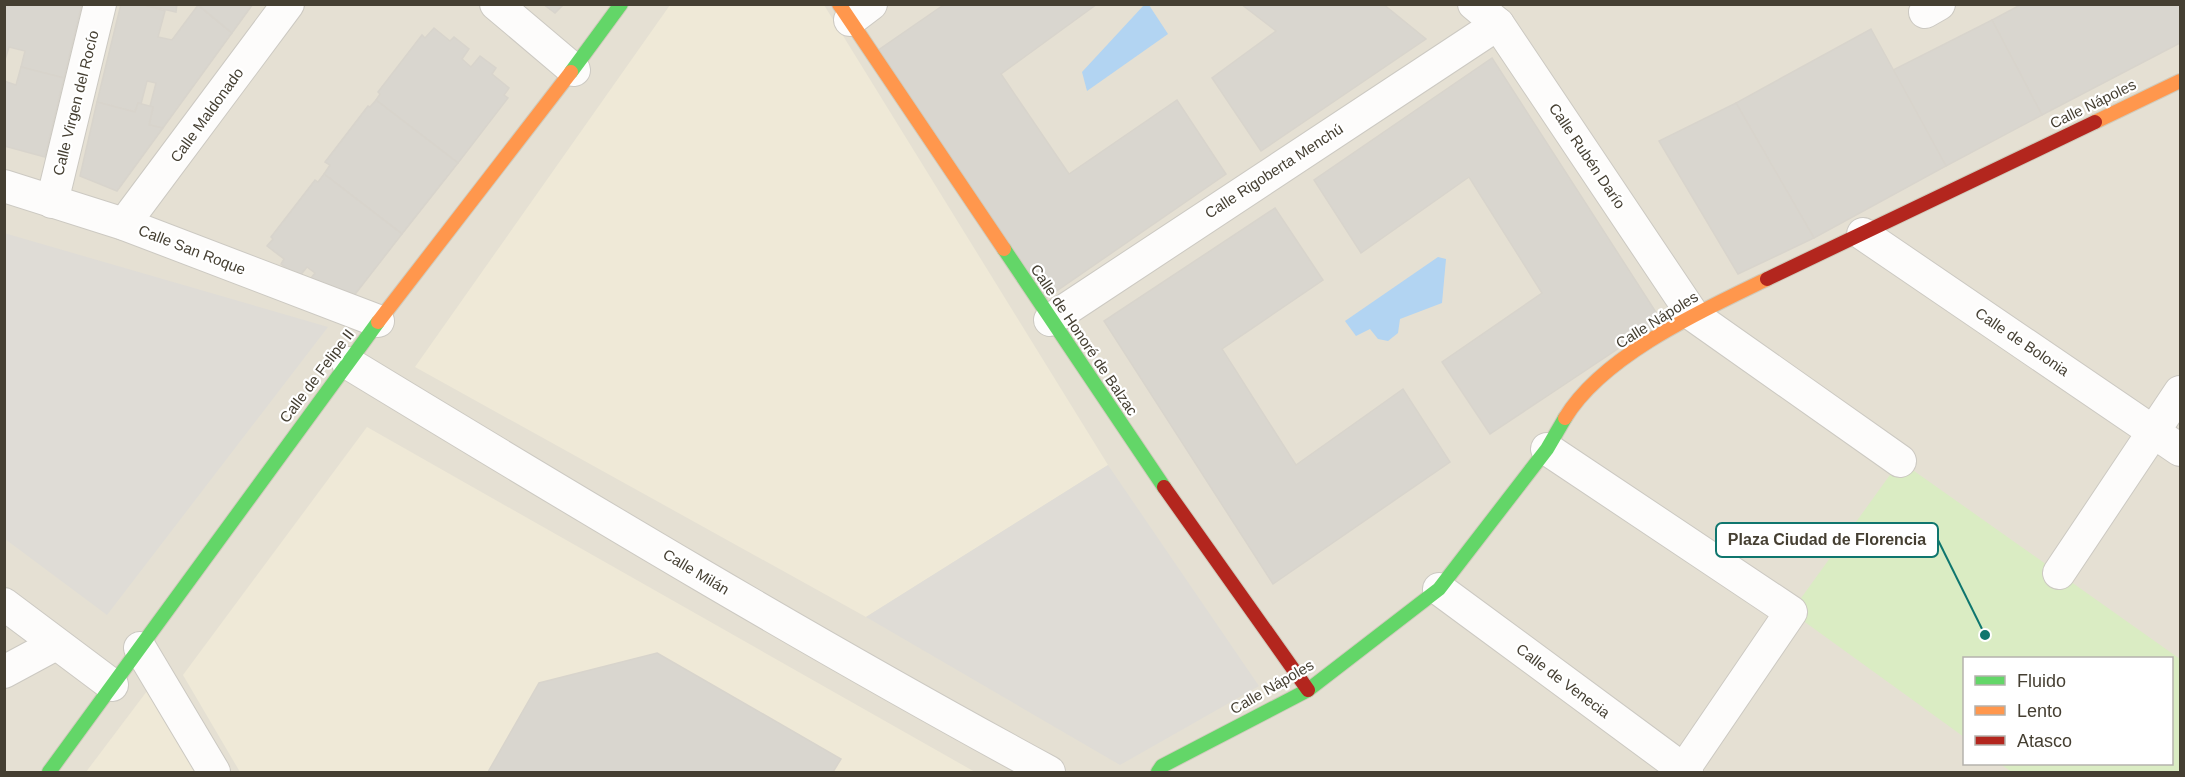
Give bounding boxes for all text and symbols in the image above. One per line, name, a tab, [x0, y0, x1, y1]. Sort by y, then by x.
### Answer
street label: Calle Virgen del Rocío	[49, 29, 102, 177]
street label: Calle Maldonado	[167, 64, 247, 165]
street label: Calle Nápoles	[2047, 75, 2138, 132]
street label: Calle Rubén Darío	[1546, 100, 1629, 212]
street label: Calle Rigoberta Menchú	[1202, 120, 1346, 222]
street label: Calle San Roque	[136, 221, 248, 278]
street label: Calle de Honoré de Balzac	[1027, 261, 1142, 419]
street label: Calle Nápoles	[1613, 288, 1701, 352]
street label: Calle de Bolonia	[1972, 304, 2073, 380]
street label: Calle de Felipe II	[276, 326, 357, 426]
callout: Plaza Ciudad de Florencia	[1716, 523, 1938, 557]
text: Plaza Ciudad de Florencia	[1728, 531, 1926, 548]
street label: Calle Milán	[660, 545, 732, 598]
street label: Calle de Venecia	[1513, 640, 1614, 722]
street label: Calle Nápoles	[1227, 656, 1316, 717]
legend	[1963, 657, 2173, 765]
text: Fluido	[2017, 671, 2066, 691]
text: Lento	[2017, 701, 2062, 721]
text: Atasco	[2017, 731, 2072, 751]

